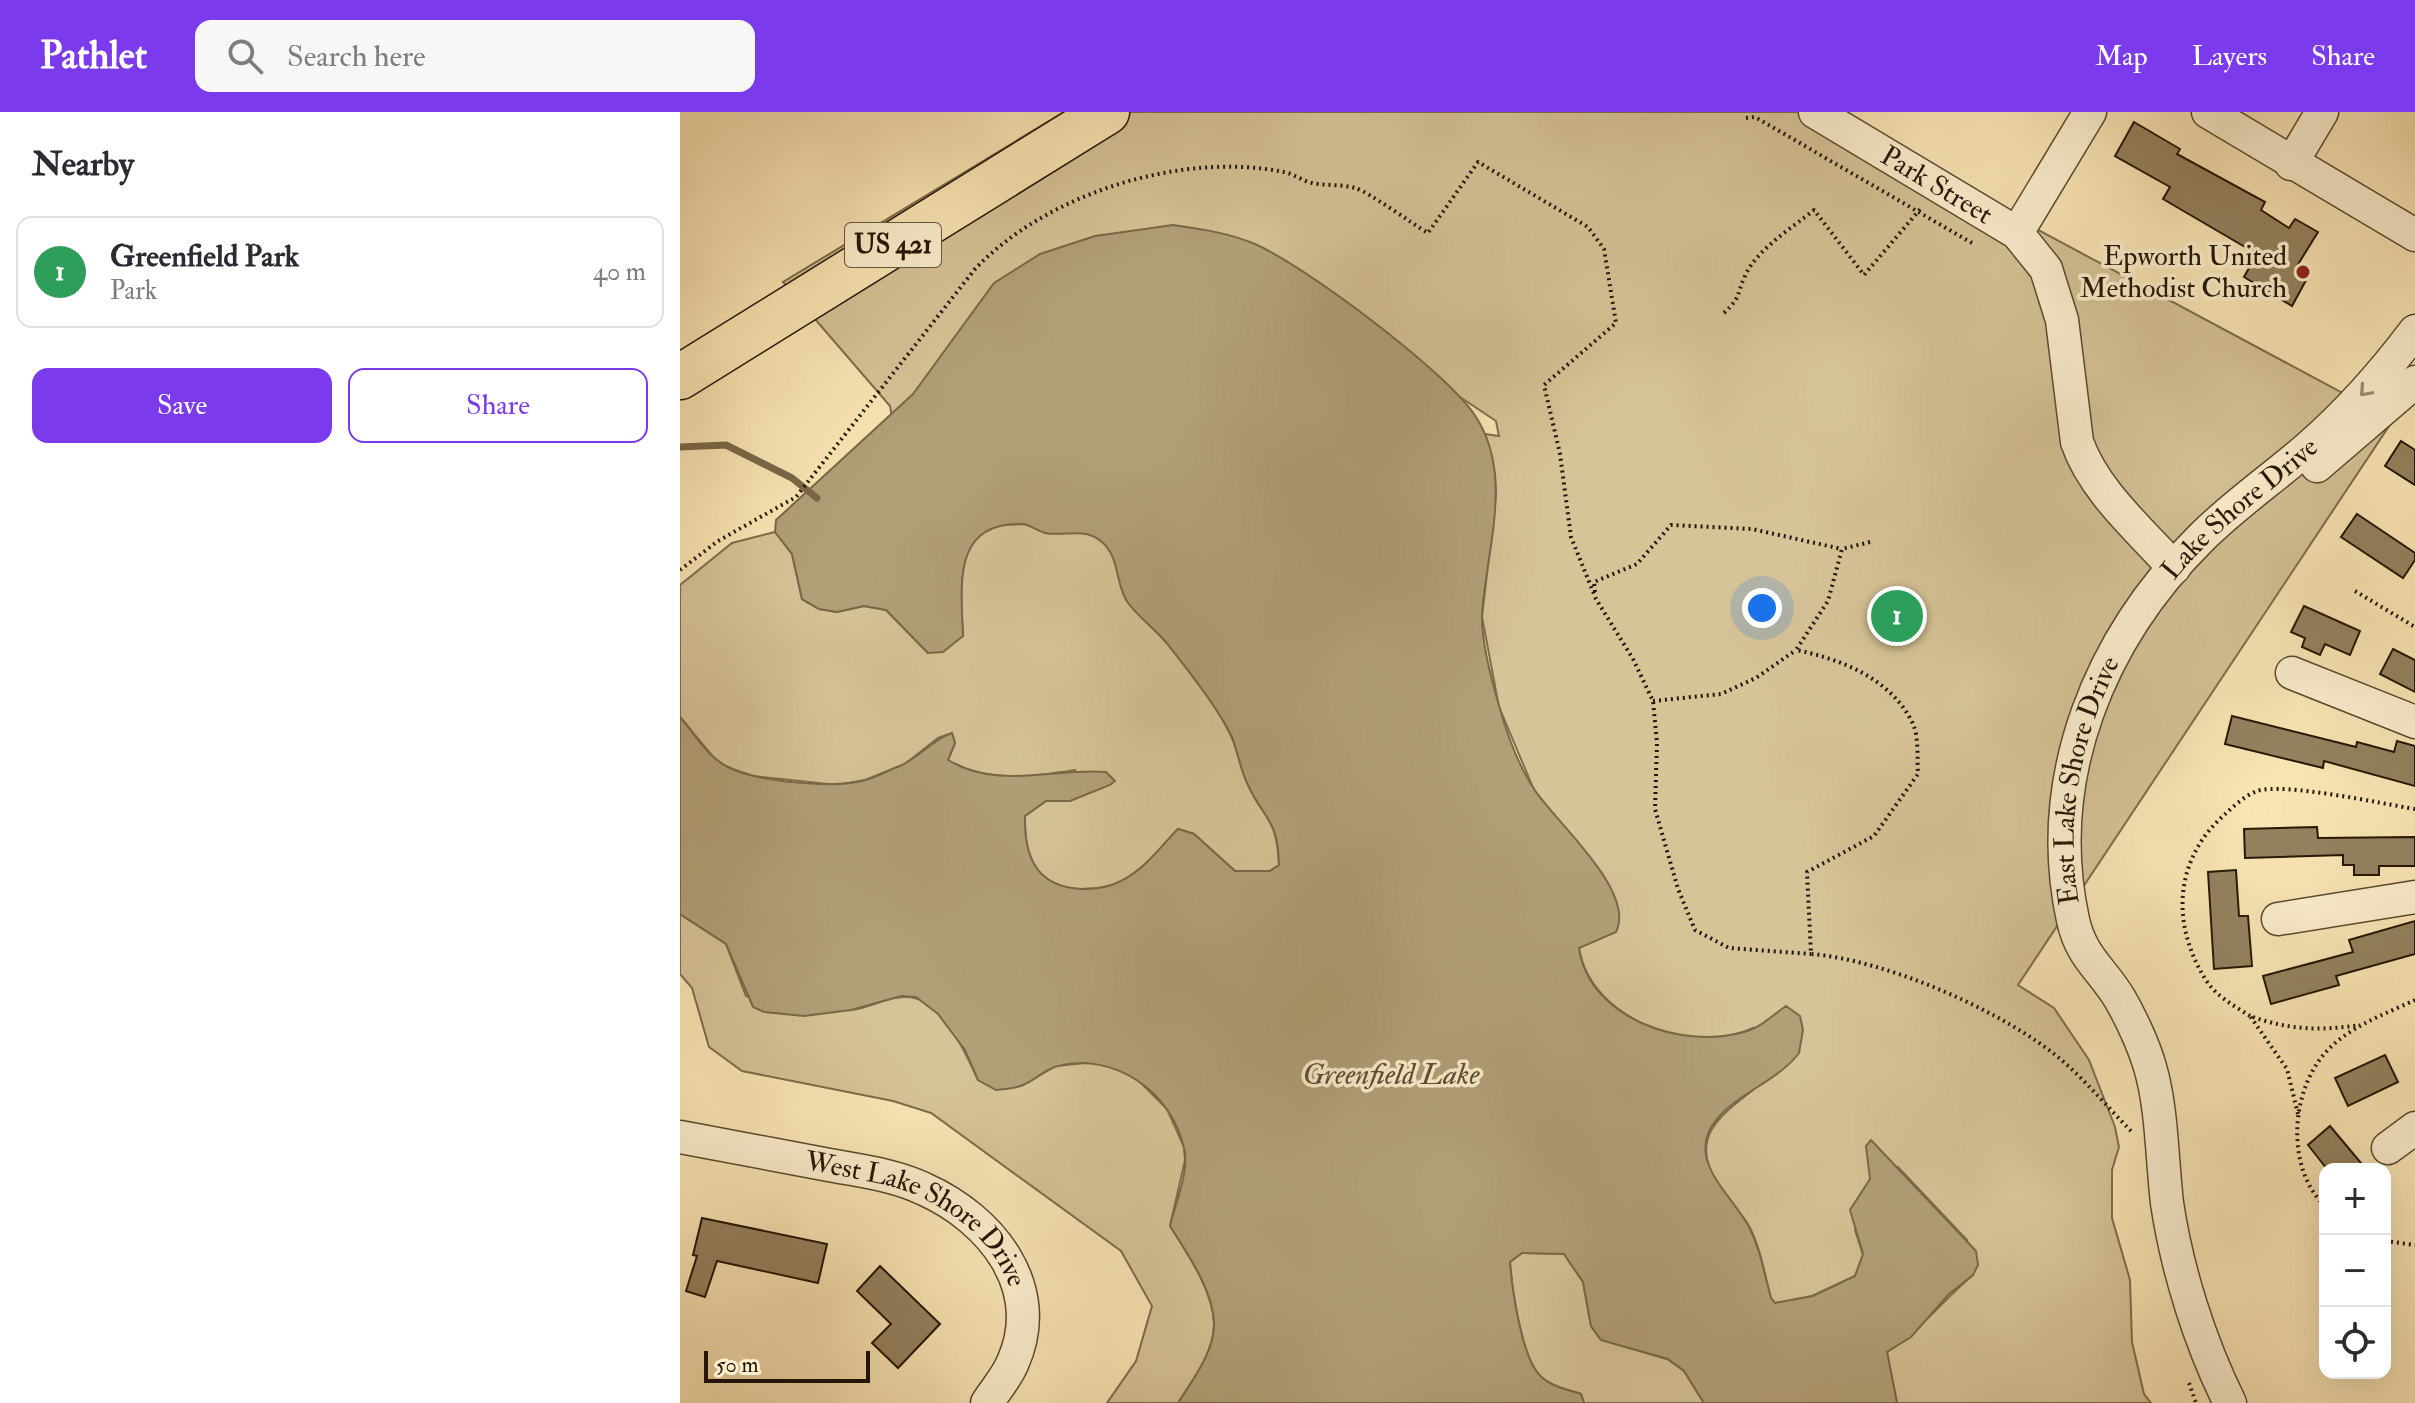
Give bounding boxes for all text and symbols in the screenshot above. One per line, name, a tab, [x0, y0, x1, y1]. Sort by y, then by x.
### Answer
search box	[195, 20, 755, 92]
text: Pathlet	[40, 32, 147, 80]
icon: search	[223, 34, 267, 78]
text: Search here	[287, 38, 426, 75]
text: Map	[2095, 39, 2148, 74]
text: Layers	[2192, 39, 2267, 74]
text: Share	[2311, 39, 2375, 74]
street label: Park Street	[1874, 138, 1999, 232]
text: Nearby	[32, 143, 134, 186]
road number: US 421	[845, 223, 941, 267]
text: Greenfield Park	[110, 238, 299, 275]
place label: Epworth United Methodist Church	[2080, 239, 2287, 306]
text: 1	[55, 256, 65, 288]
text: 40 m	[593, 256, 646, 288]
marker: Epworth United Methodist Church	[2294, 263, 2312, 281]
text: Park	[110, 275, 157, 307]
button: Save	[32, 368, 332, 443]
button: Share	[348, 368, 648, 443]
one-way arrow	[2359, 382, 2374, 396]
street label: Lake Shore Drive	[2153, 429, 2325, 587]
pin: 1	[1871, 586, 1923, 646]
your location	[1742, 588, 1782, 628]
street label: East Lake Shore Drive	[2047, 650, 2127, 907]
water label: Greenfield Lake	[1303, 1056, 1480, 1093]
street label: West Lake Shore Drive	[801, 1143, 1035, 1291]
map controls	[2319, 1163, 2391, 1379]
button: +	[2319, 1163, 2391, 1235]
button: −	[2319, 1235, 2391, 1307]
button: locate	[2319, 1307, 2391, 1379]
scale bar	[704, 1347, 870, 1383]
text: 50 m	[716, 1351, 758, 1379]

